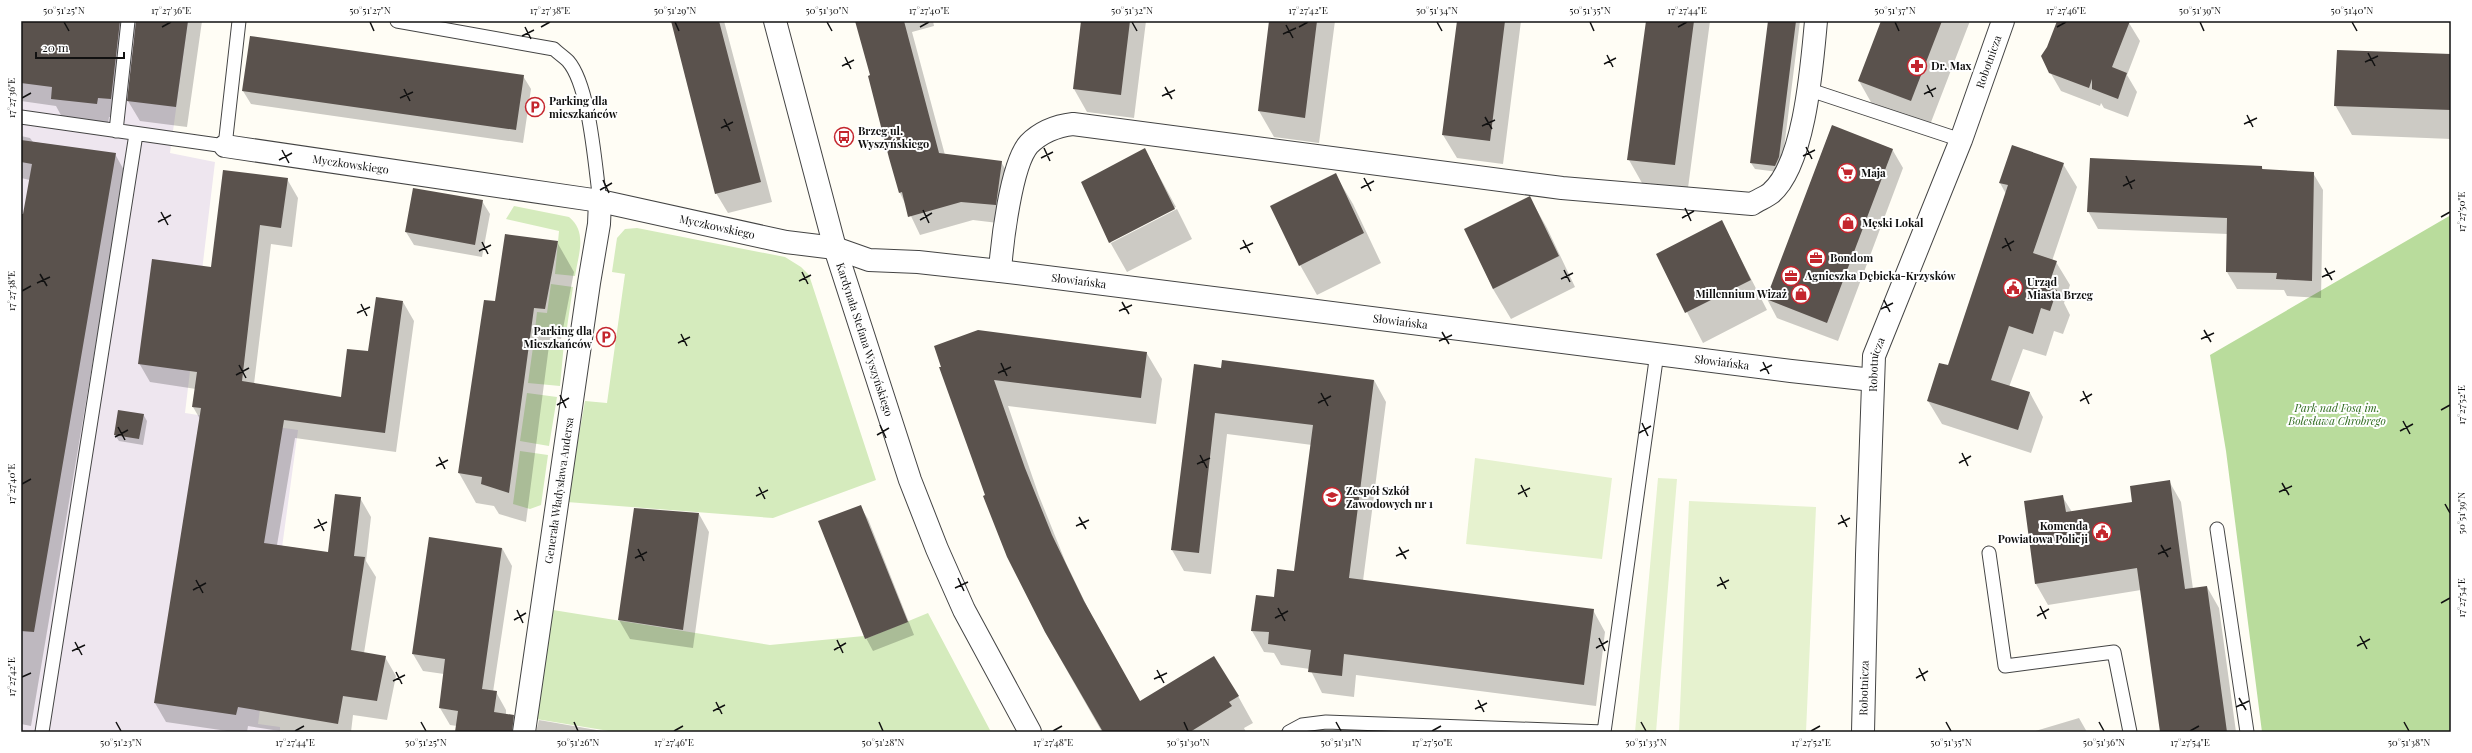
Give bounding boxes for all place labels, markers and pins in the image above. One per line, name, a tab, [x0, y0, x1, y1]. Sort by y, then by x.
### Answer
pharmacy icon: Dr. Max	[1906, 55, 1928, 77]
place label: Dr. Max	[1931, 58, 1972, 73]
place label: Parking dla mieszkańców	[549, 93, 618, 121]
parking icon: Parking dla mieszkańców	[524, 96, 546, 118]
place label: Brzeg ul. Wyszyńskiego	[857, 123, 929, 151]
bus stop icon: Brzeg ul. Wyszyńskiego	[833, 126, 855, 148]
supermarket icon: Maja	[1836, 162, 1858, 184]
place label: Maja	[1861, 165, 1886, 180]
shop icon: Męski Lokal	[1837, 212, 1859, 234]
place label: Męski Lokal	[1862, 215, 1924, 230]
office icon: Bondom	[1805, 247, 1827, 269]
place label: Bondom	[1830, 250, 1873, 265]
office icon: Agnieszka Dębicka-Krzysków	[1780, 265, 1802, 287]
place label: Agnieszka Dębicka-Krzysków	[1804, 268, 1956, 283]
place label: Urząd Miasta Brzeg	[2027, 274, 2094, 302]
public building icon: Urząd Miasta Brzeg	[2002, 277, 2024, 299]
shop icon: Millennium Wizaż	[1790, 283, 1812, 305]
place label: Millennium Wizaż	[1695, 286, 1787, 301]
place label: Parking dla Mieszkańców	[523, 323, 592, 351]
parking icon: Parking dla Mieszkańców	[595, 326, 617, 348]
place label: Zespół Szkół Zawodowych nr 1	[1346, 483, 1433, 511]
school or university icon: Zespół Szkół Zawodowych nr 1	[1321, 486, 1343, 508]
place label: Komenda Powiatowa Policji	[1998, 518, 2089, 546]
public building icon: Komenda Powiatowa Policji	[2091, 521, 2113, 543]

